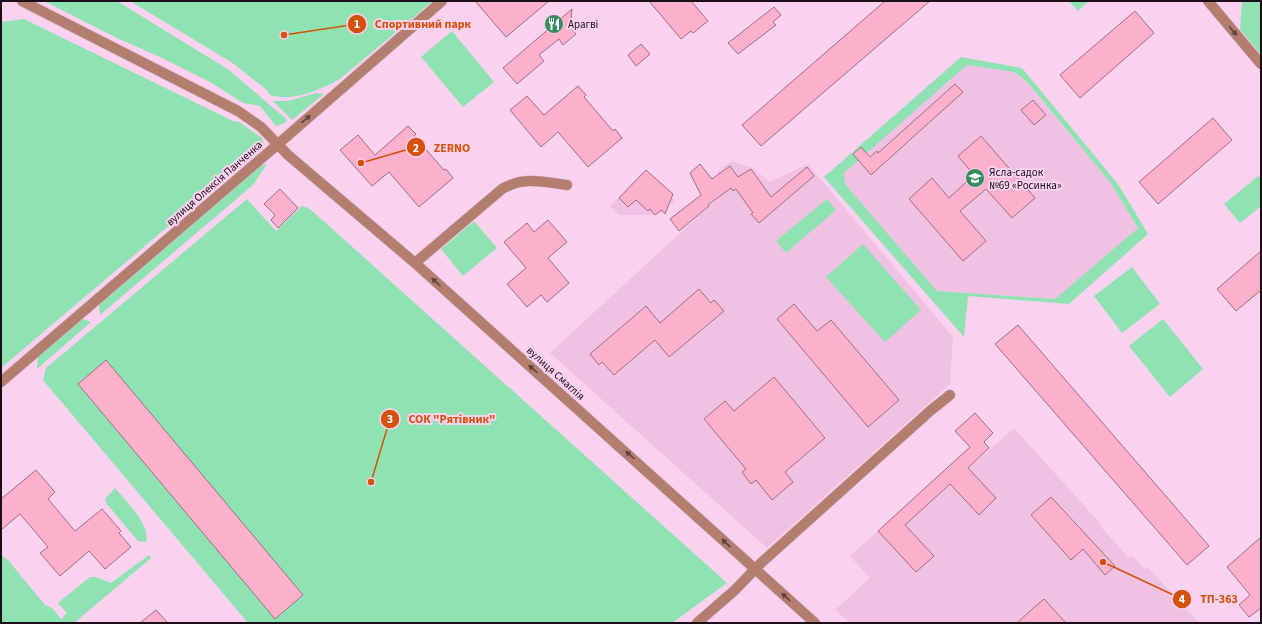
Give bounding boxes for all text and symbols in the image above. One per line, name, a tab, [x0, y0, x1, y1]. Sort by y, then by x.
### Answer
callout: Спортивний парк	[347, 12, 480, 36]
restaurant icon: Арагві	[543, 13, 565, 35]
text: 1	[354, 16, 360, 33]
text: Спортивний парк	[375, 16, 472, 33]
place label: Арагві	[568, 17, 598, 32]
one-way arrow	[1228, 26, 1237, 36]
one-way arrow	[301, 114, 312, 123]
callout: ZERNO	[406, 135, 478, 159]
street label: вулиця Олексія Панченка	[163, 137, 266, 229]
text: 2	[413, 140, 419, 157]
text: ZERNO	[434, 140, 470, 157]
place label: Ясла-садок №69 «Росинка»	[989, 165, 1062, 193]
school or university icon: Ясла-садок №69 «Росинка»	[964, 167, 986, 189]
one-way arrow	[431, 277, 441, 287]
street label: вулиця Смаглія	[523, 343, 588, 404]
one-way arrow	[528, 364, 538, 373]
callout: СОК "Рятівник"	[380, 407, 503, 431]
text: 3	[387, 411, 393, 428]
text: СОК "Рятівник"	[409, 411, 495, 428]
one-way arrow	[625, 451, 635, 460]
one-way arrow	[721, 538, 731, 548]
callout: ТП-363	[1172, 587, 1246, 611]
text: 4	[1179, 591, 1186, 608]
text: ТП-363	[1200, 591, 1238, 608]
one-way arrow	[781, 592, 791, 602]

